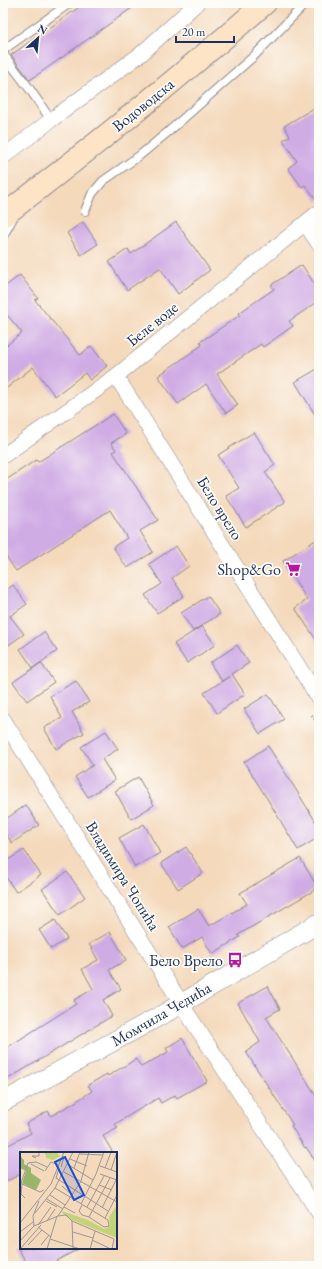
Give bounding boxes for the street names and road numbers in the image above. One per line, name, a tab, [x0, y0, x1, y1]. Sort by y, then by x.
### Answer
street label: Водоводска	[108, 73, 179, 136]
street label: Беле воде	[122, 297, 182, 351]
street label: Бело врело	[192, 472, 248, 544]
street label: Владимира Чопића	[81, 817, 165, 935]
street label: Момчила Чедића	[107, 977, 215, 1051]

